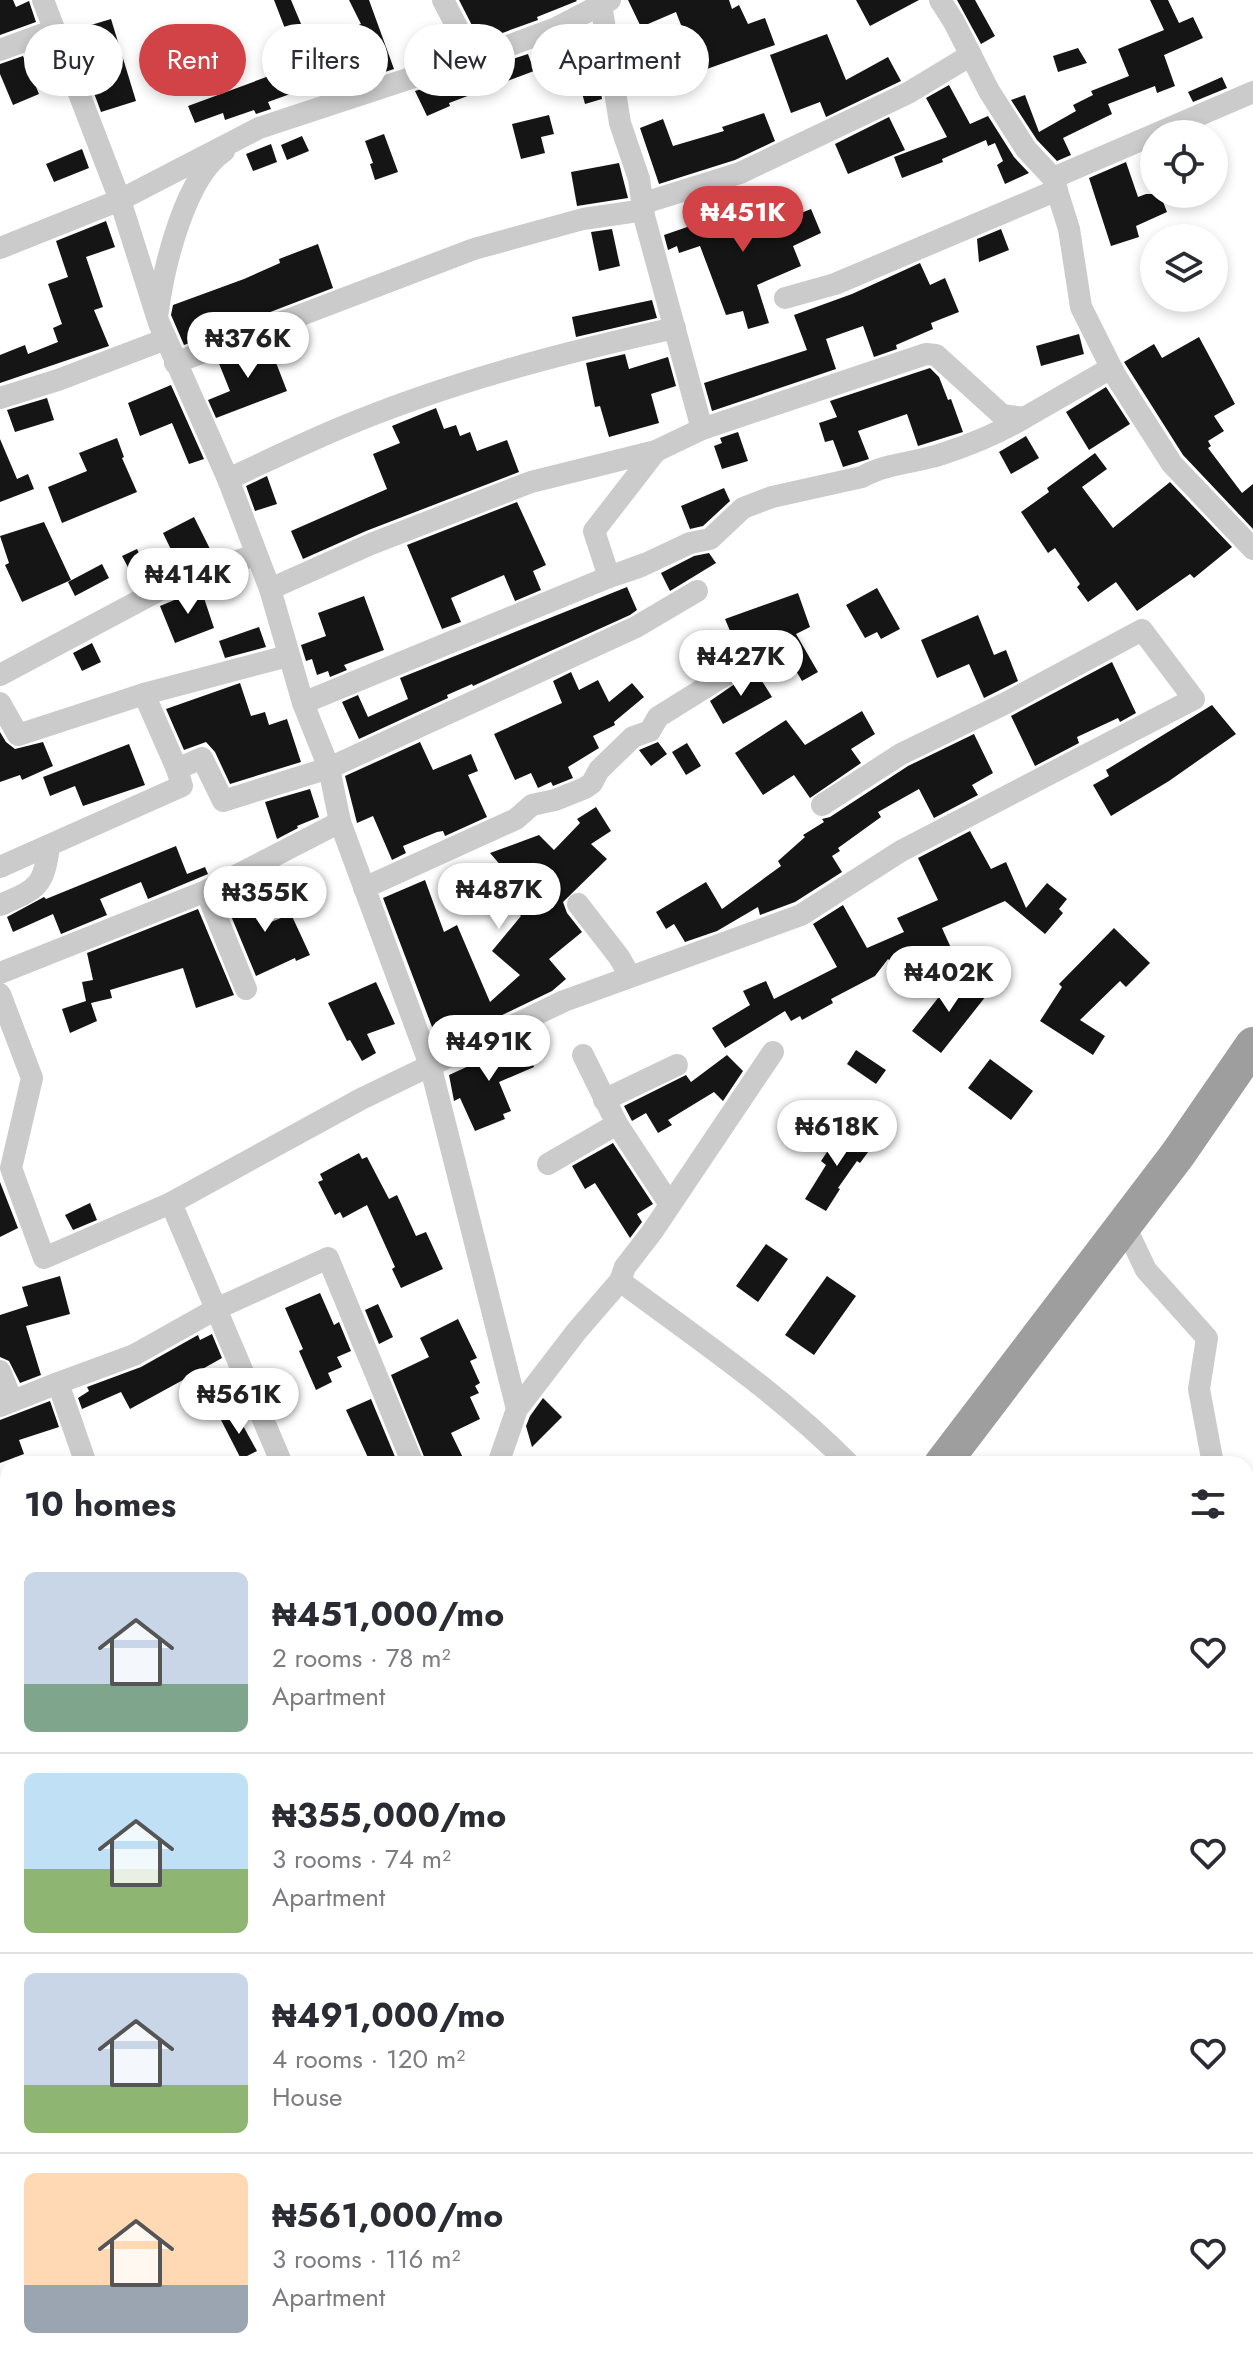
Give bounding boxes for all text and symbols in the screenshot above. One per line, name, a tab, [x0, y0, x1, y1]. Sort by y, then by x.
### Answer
chip: Buy	[24, 24, 123, 96]
chip: Rent	[139, 24, 246, 96]
chip: Filters	[262, 24, 388, 96]
chip: New	[404, 24, 515, 96]
chip: Apartment	[531, 24, 709, 96]
map controls	[1140, 120, 1228, 312]
button: locate	[1140, 120, 1228, 208]
pin: ₦451K	[687, 186, 799, 254]
text: ₦451K	[700, 193, 786, 231]
button: layers	[1140, 224, 1228, 312]
pin: ₦376K	[192, 312, 304, 380]
text: ₦376K	[205, 319, 291, 357]
pin: ₦414K	[132, 548, 244, 616]
text: ₦414K	[145, 555, 231, 593]
pin: ₦427K	[685, 630, 797, 698]
text: ₦427K	[697, 637, 785, 675]
pin: ₦487K	[443, 863, 555, 931]
pin: ₦355K	[209, 866, 321, 934]
text: ₦487K	[456, 870, 542, 908]
text: ₦355K	[222, 873, 308, 911]
pin: ₦402K	[893, 946, 1005, 1014]
text: ₦402K	[904, 953, 994, 991]
pin: ₦491K	[433, 1015, 545, 1083]
text: ₦491K	[446, 1022, 532, 1060]
pin: ₦618K	[781, 1100, 893, 1168]
text: ₦618K	[795, 1107, 879, 1145]
pin: ₦561K	[183, 1368, 295, 1436]
text: ₦561K	[197, 1375, 281, 1413]
text: 10 homes	[24, 1480, 176, 1529]
icon: filters	[1186, 1482, 1230, 1526]
text: ₦451,000/mo	[272, 1590, 504, 1639]
icon: home	[88, 1604, 184, 1700]
icon: heart	[1186, 1630, 1230, 1674]
text: 2 rooms · 78 m²	[272, 1639, 451, 1677]
text: Apartment	[272, 1677, 385, 1715]
text: ₦355,000/mo	[272, 1791, 506, 1840]
icon: home	[88, 1805, 184, 1901]
icon: heart	[1186, 1831, 1230, 1875]
text: 3 rooms · 74 m²	[272, 1840, 451, 1878]
text: Apartment	[272, 1878, 385, 1916]
text: ₦491,000/mo	[272, 1991, 505, 2040]
icon: home	[88, 2005, 184, 2101]
icon: heart	[1186, 2031, 1230, 2075]
text: 4 rooms · 120 m²	[272, 2040, 465, 2078]
text: House	[272, 2078, 342, 2116]
text: ₦561,000/mo	[272, 2191, 503, 2240]
icon: home	[88, 2205, 184, 2301]
icon: heart	[1186, 2231, 1230, 2275]
text: 3 rooms · 116 m²	[272, 2240, 461, 2278]
text: Apartment	[272, 2278, 385, 2316]

